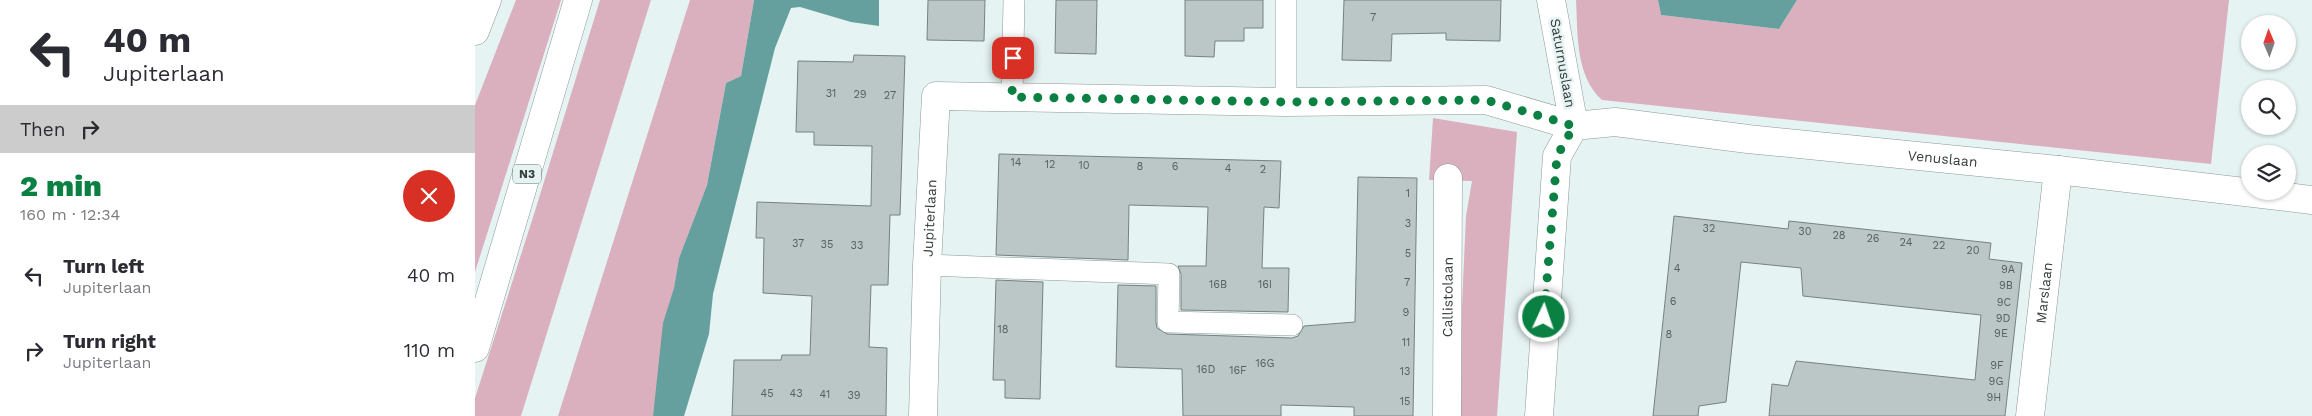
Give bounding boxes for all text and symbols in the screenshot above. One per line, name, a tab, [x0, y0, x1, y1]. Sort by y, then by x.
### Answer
house number: 7	[1370, 11, 1376, 24]
north arrow	[2241, 15, 2296, 70]
map controls	[2241, 15, 2296, 200]
street label: Saturnuslaan	[1547, 17, 1579, 109]
text: 40 m	[103, 19, 191, 61]
icon: left	[20, 20, 85, 85]
pin	[992, 37, 1034, 79]
icon: arrive	[999, 44, 1027, 72]
text: Jupiterlaan	[103, 61, 225, 86]
button: search	[2241, 80, 2296, 135]
house number: 31	[826, 87, 836, 100]
house number: 29	[853, 88, 867, 101]
house number: 27	[884, 89, 896, 102]
icon: right	[76, 115, 104, 143]
text: Then	[20, 118, 66, 141]
button: layers	[2241, 145, 2296, 200]
street label: Venuslaan	[1907, 147, 1978, 170]
house number: 14	[1010, 156, 1022, 169]
house number: 12	[1045, 158, 1055, 171]
house number: 10	[1078, 159, 1090, 172]
house number: 8	[1137, 160, 1144, 173]
house number: 6	[1172, 160, 1179, 173]
house number: 4	[1225, 162, 1232, 175]
house number: 2	[1260, 163, 1266, 176]
road number: N3	[513, 164, 541, 183]
text: 2 min	[20, 168, 102, 203]
button: close	[403, 170, 455, 222]
street label: Jupiterlaan	[919, 179, 940, 257]
house number: 1	[1406, 187, 1410, 200]
text: 160 m · 12:34	[20, 205, 120, 224]
house number: 3	[1405, 217, 1411, 230]
house number: 32	[1703, 222, 1715, 235]
house number: 30	[1798, 225, 1812, 238]
house number: 28	[1832, 229, 1846, 242]
house number: 26	[1866, 232, 1880, 245]
house number: 24	[1900, 236, 1913, 249]
house number: 37	[792, 237, 804, 250]
house number: 35	[821, 238, 833, 251]
house number: 33	[851, 239, 863, 252]
house number: 22	[1933, 239, 1945, 252]
house number: 20	[1966, 244, 1980, 257]
house number: 5	[1405, 247, 1411, 260]
text: Turn left	[63, 255, 144, 278]
street label: Callistolaan	[1439, 257, 1456, 337]
street label: Marslaan	[2033, 261, 2055, 324]
icon: left	[20, 262, 48, 290]
house number: 4	[1674, 262, 1681, 275]
house number: 9A	[2001, 263, 2015, 276]
text: 40 m	[407, 264, 455, 287]
house number: 7	[1404, 276, 1410, 289]
text: Jupiterlaan	[63, 278, 151, 297]
house number: 16B	[1209, 278, 1227, 291]
house number: 16I	[1258, 278, 1272, 291]
house number: 9B	[1999, 279, 2013, 292]
position arrow	[1517, 290, 1569, 342]
house number: 6	[1670, 295, 1677, 308]
house number: 9C	[1997, 296, 2012, 309]
house number: 9	[1403, 306, 1410, 319]
house number: 9D	[1996, 312, 2010, 325]
house number: 18	[997, 323, 1009, 336]
house number: 9E	[1994, 327, 2008, 340]
house number: 8	[1666, 328, 1673, 341]
text: Turn right	[63, 330, 156, 353]
house number: 11	[1402, 336, 1410, 349]
icon: right	[20, 337, 48, 365]
text: 110 m	[404, 339, 455, 362]
text: Jupiterlaan	[63, 353, 151, 372]
house number: 16G	[1256, 357, 1275, 370]
house number: 9F	[1990, 359, 2004, 372]
house number: 16D	[1197, 363, 1216, 376]
house number: 16F	[1229, 364, 1247, 377]
house number: 13	[1400, 365, 1410, 378]
house number: 9G	[1989, 375, 2003, 388]
house number: 45	[760, 387, 774, 400]
house number: 43	[789, 387, 803, 400]
house number: 41	[820, 388, 830, 401]
house number: 39	[847, 389, 861, 402]
house number: 9H	[1987, 391, 2001, 404]
house number: 15	[1400, 395, 1410, 408]

